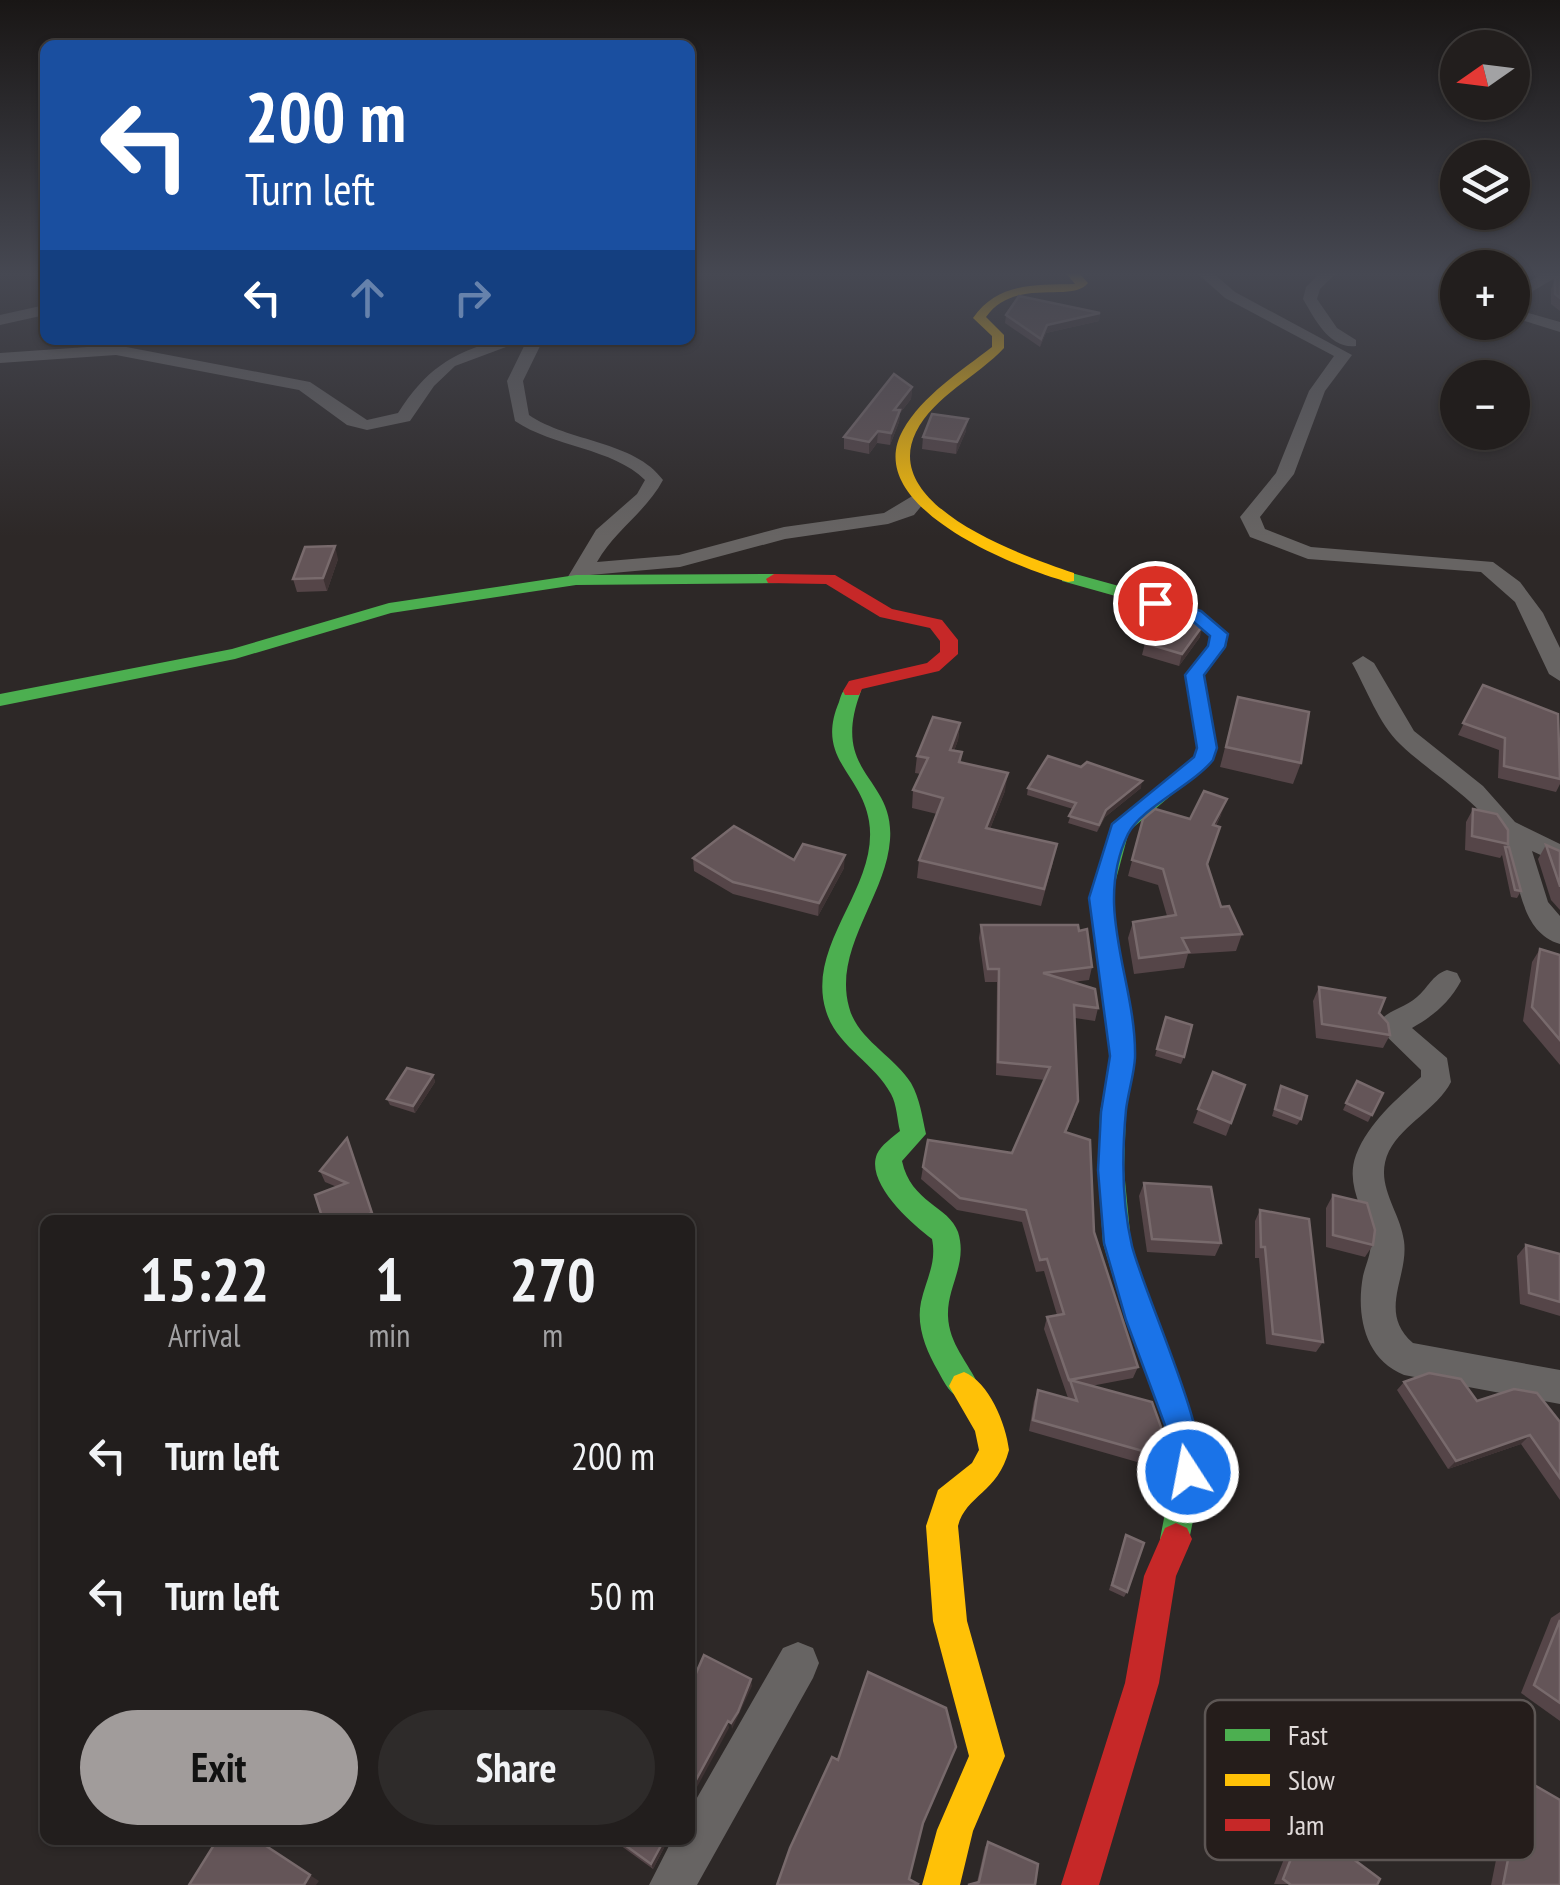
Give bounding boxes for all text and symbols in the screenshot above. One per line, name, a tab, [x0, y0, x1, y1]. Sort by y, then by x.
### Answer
north arrow	[1440, 30, 1530, 120]
map controls	[1440, 30, 1530, 450]
text: 200 m	[245, 71, 406, 161]
icon: left	[80, 80, 210, 210]
button: layers	[1440, 140, 1530, 230]
text: Turn left	[245, 159, 375, 217]
button: +	[1440, 250, 1530, 340]
icon: left	[235, 270, 290, 325]
icon: ahead	[340, 270, 395, 325]
icon: right	[445, 270, 500, 325]
button: −	[1440, 360, 1530, 450]
pin	[1113, 561, 1198, 646]
icon: arrive	[1128, 576, 1183, 631]
text: 15:22	[139, 1240, 269, 1318]
text: 1	[375, 1240, 404, 1318]
text: 270	[510, 1240, 596, 1318]
text: Arrival	[168, 1314, 240, 1356]
text: min	[368, 1314, 410, 1356]
text: m	[542, 1314, 563, 1356]
position arrow	[1136, 1420, 1240, 1524]
icon: left	[80, 1428, 135, 1483]
text: Turn left	[165, 1431, 279, 1480]
text: 200 m	[571, 1431, 655, 1480]
icon: left	[80, 1568, 135, 1623]
text: Turn left	[165, 1571, 279, 1620]
text: 50 m	[588, 1571, 655, 1620]
legend	[1205, 1700, 1535, 1860]
button: Exit	[80, 1710, 358, 1825]
button: Share	[378, 1710, 655, 1825]
text: Fast	[1288, 1716, 1328, 1753]
text: Slow	[1288, 1761, 1335, 1798]
text: Jam	[1287, 1806, 1324, 1843]

